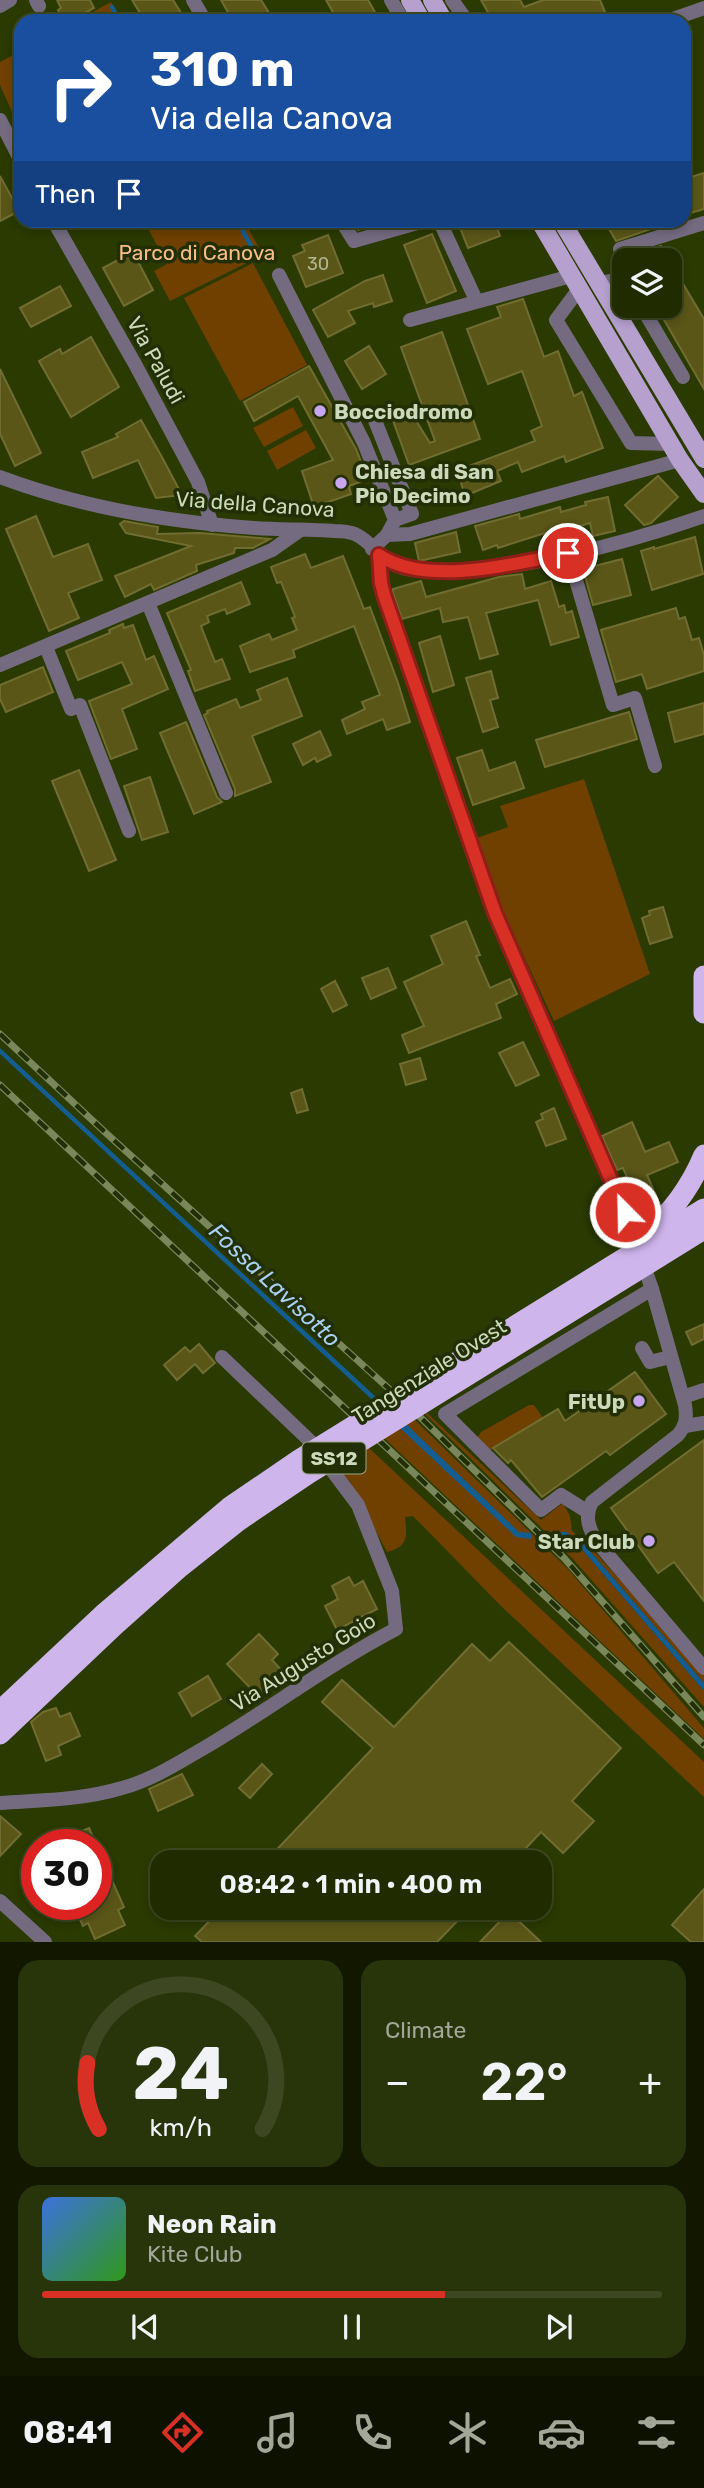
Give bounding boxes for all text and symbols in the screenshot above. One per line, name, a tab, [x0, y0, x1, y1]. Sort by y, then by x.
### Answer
text: 310 m	[150, 40, 295, 98]
icon: right	[35, 42, 126, 133]
text: Via della Canova	[150, 99, 393, 137]
icon: arrive	[110, 175, 148, 213]
text: Then	[35, 179, 96, 210]
park label: Parco di Canova	[119, 240, 275, 265]
map controls	[612, 248, 682, 318]
button: layers	[612, 248, 682, 318]
house number: 30	[307, 253, 329, 275]
street label: Via Paludi	[122, 312, 190, 408]
place label: Bocciodromo	[334, 399, 473, 424]
marker: Bocciodromo	[312, 403, 328, 419]
place label: Chiesa di San Pio Decimo	[355, 459, 494, 508]
marker: Chiesa di San Pio Decimo	[333, 475, 349, 491]
street label: Via della Canova	[175, 486, 335, 522]
pin	[538, 523, 598, 583]
icon: arrive	[549, 534, 587, 572]
position arrow	[588, 1175, 662, 1249]
water label: Fossa Lavisotto	[204, 1217, 346, 1353]
street label: Tangenziale Ovest	[347, 1313, 511, 1429]
place label: FitUp	[568, 1389, 625, 1414]
marker: FitUp	[631, 1393, 647, 1409]
road number: SS12	[302, 1442, 366, 1474]
place label: Star Club	[538, 1529, 635, 1554]
marker: Star Club	[641, 1533, 657, 1549]
street label: Via Augusto Goio	[226, 1607, 380, 1717]
speed limit sign: 30	[21, 1829, 112, 1920]
text: 08:42 · 1 min · 400 m	[220, 1869, 482, 1900]
text: Climate	[385, 2016, 466, 2044]
text: 24	[132, 2032, 229, 2118]
text: 22°	[481, 2051, 568, 2113]
text: −	[385, 2059, 410, 2105]
text: +	[638, 2059, 662, 2105]
text: km/h	[149, 2113, 212, 2142]
text: Neon Rain	[147, 2209, 277, 2240]
text: Kite Club	[147, 2240, 242, 2268]
icon: previous	[126, 2308, 164, 2346]
icon: pause	[333, 2308, 371, 2346]
icon: next	[540, 2308, 578, 2346]
icon: directions	[158, 2408, 207, 2457]
icon: music	[253, 2408, 302, 2457]
icon: phone	[348, 2408, 397, 2457]
icon: climate	[443, 2408, 492, 2457]
icon: car	[537, 2408, 586, 2457]
icon: filters	[632, 2408, 681, 2457]
text: 08:41	[23, 2413, 113, 2451]

